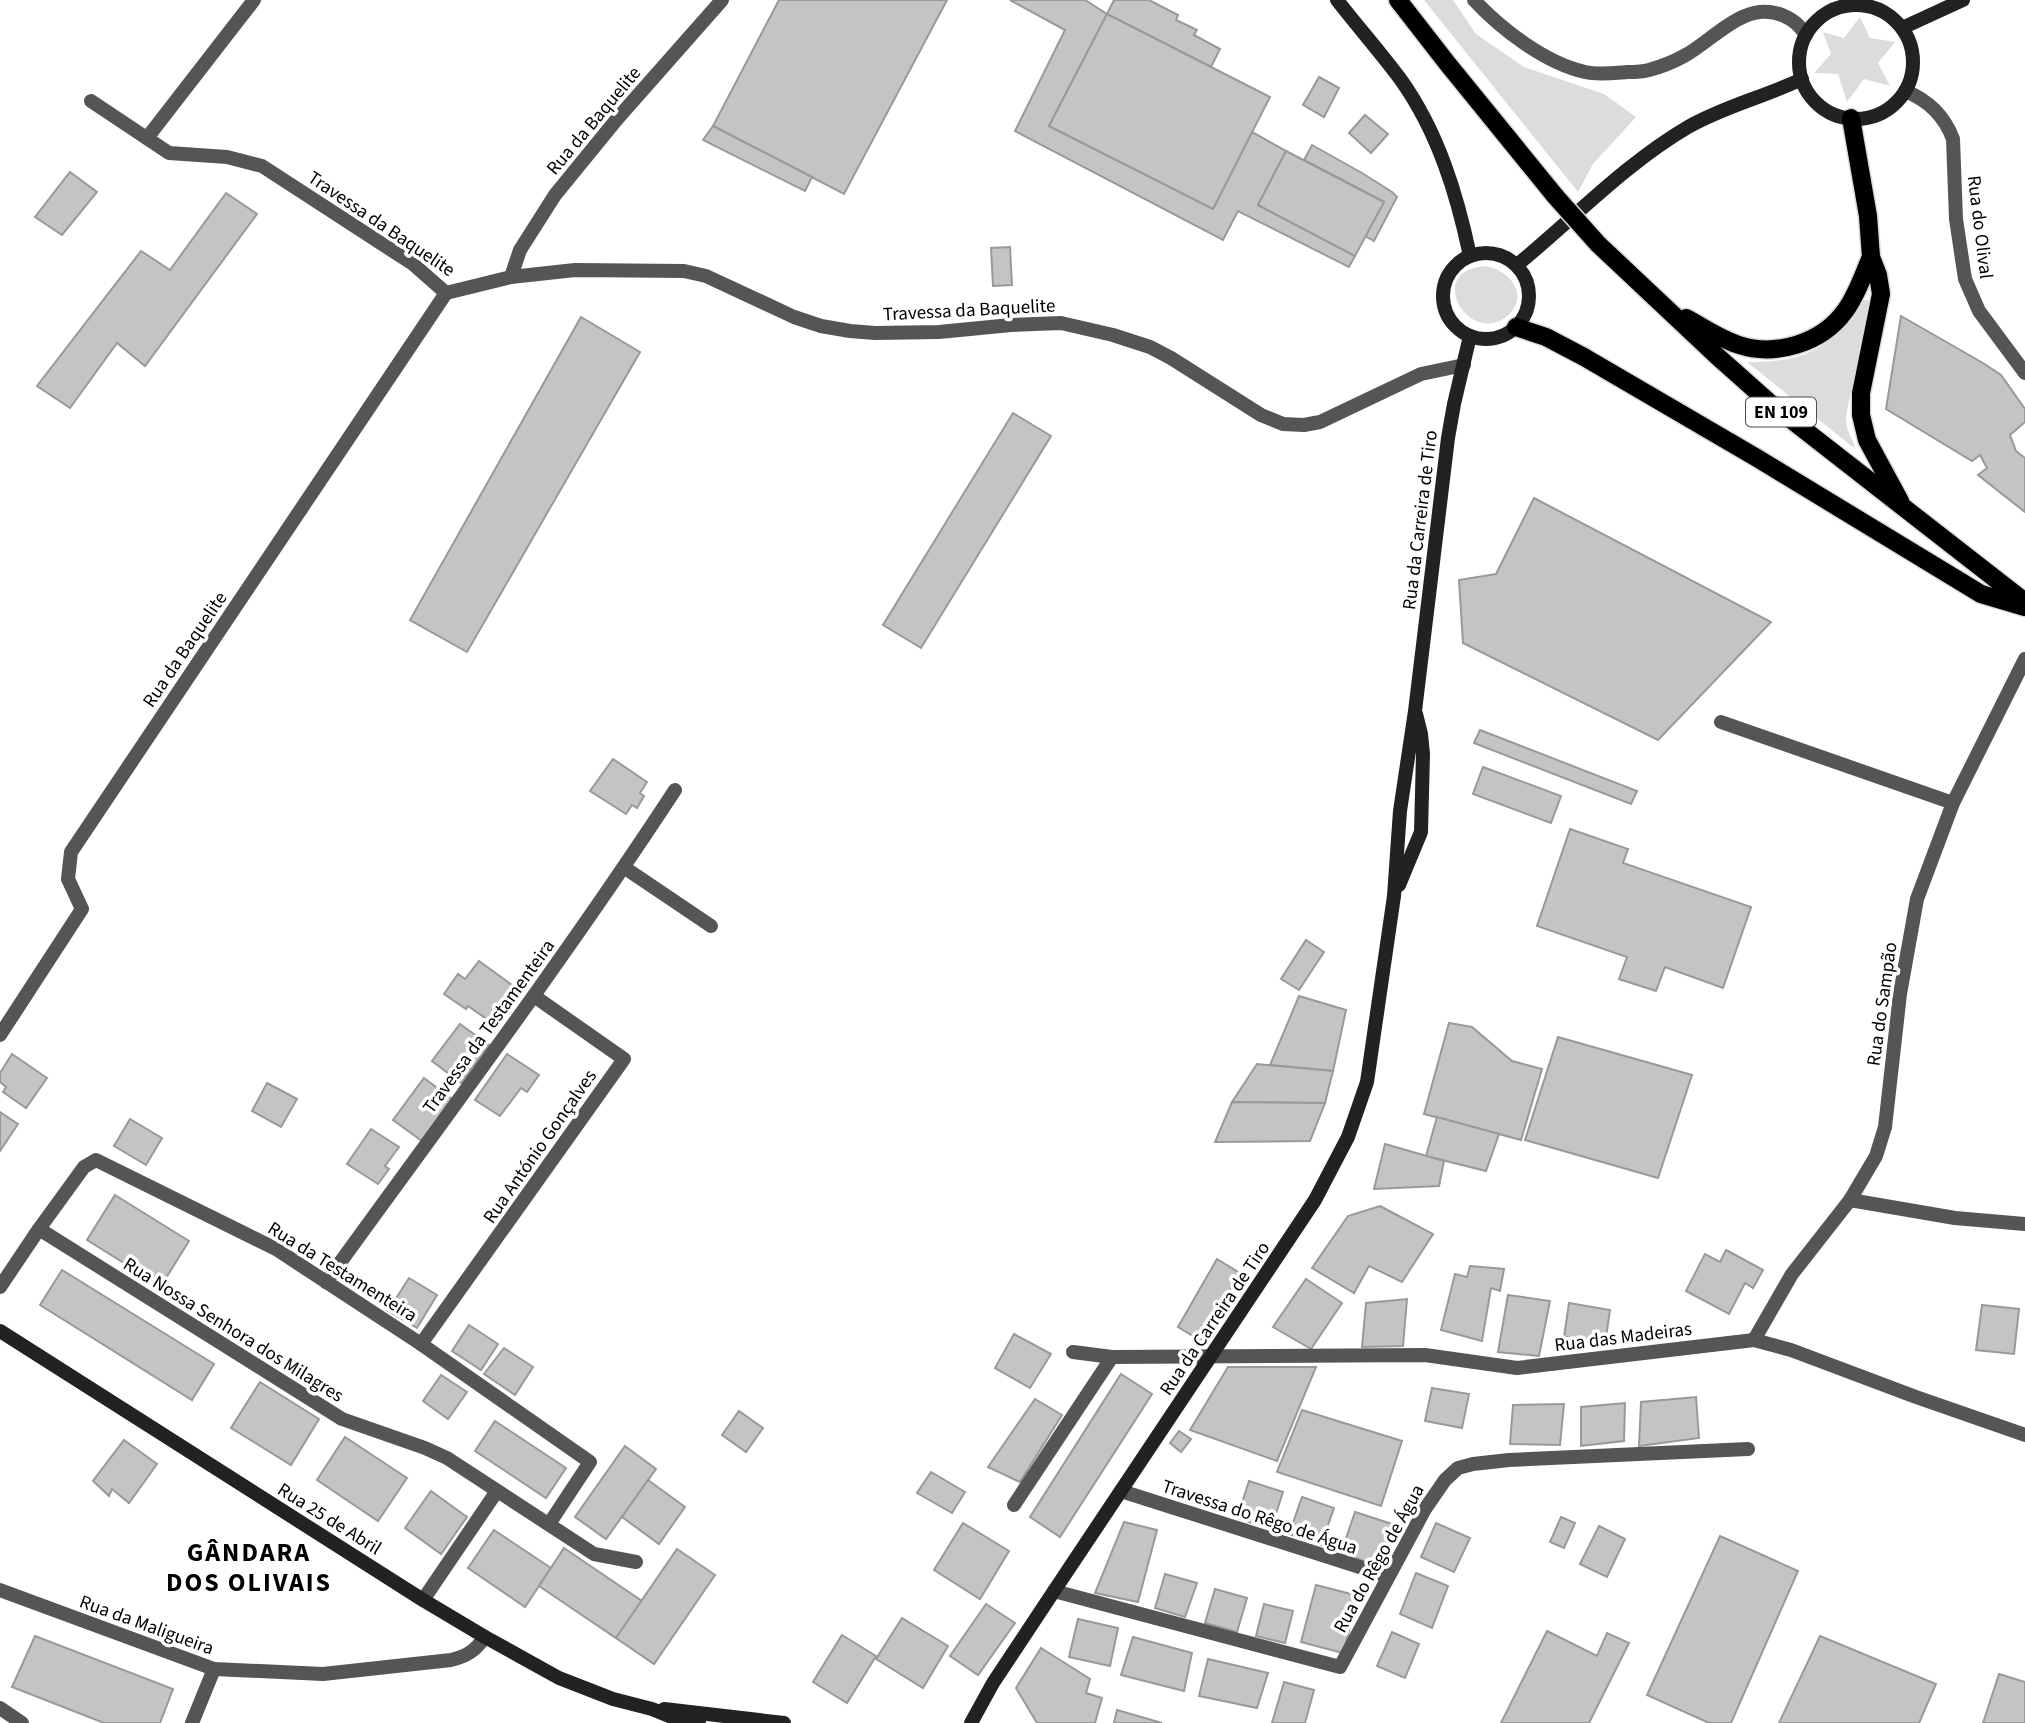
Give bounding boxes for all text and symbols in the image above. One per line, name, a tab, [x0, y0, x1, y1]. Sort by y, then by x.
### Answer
street label: Rua da Baquelite	[541, 61, 648, 181]
street label: Travessa da Baquelite	[302, 165, 460, 284]
street label: Rua do Olival	[1960, 174, 1999, 281]
street label: Travessa da Baquelite	[882, 292, 1056, 328]
road number: EN 109	[1746, 398, 1816, 426]
street label: Rua da Carreira de Tiro	[1396, 429, 1445, 612]
street label: Rua da Baquelite	[136, 586, 234, 713]
street label: Travessa da Testamenteira	[417, 934, 562, 1120]
street label: Rua do Sampão	[1860, 941, 1905, 1068]
street label: Rua António Gonçalves	[477, 1064, 604, 1229]
street label: Rua da Testamenteira	[262, 1215, 422, 1329]
street label: Rua da Carreira de Tiro	[1153, 1236, 1277, 1401]
street label: Rua Nossa Senhora dos Milagres	[118, 1251, 349, 1409]
street label: Rua das Madeiras	[1553, 1316, 1693, 1359]
street label: Travessa do Rêgo de Água	[1158, 1473, 1361, 1562]
street label: Rua 25 de Abril	[272, 1477, 386, 1562]
street label: Rua do Rêgo de Água	[1327, 1480, 1431, 1638]
district label: GÂNDARA DOS OLIVAIS	[166, 1534, 332, 1601]
street label: Rua da Maligueira	[76, 1589, 217, 1662]

